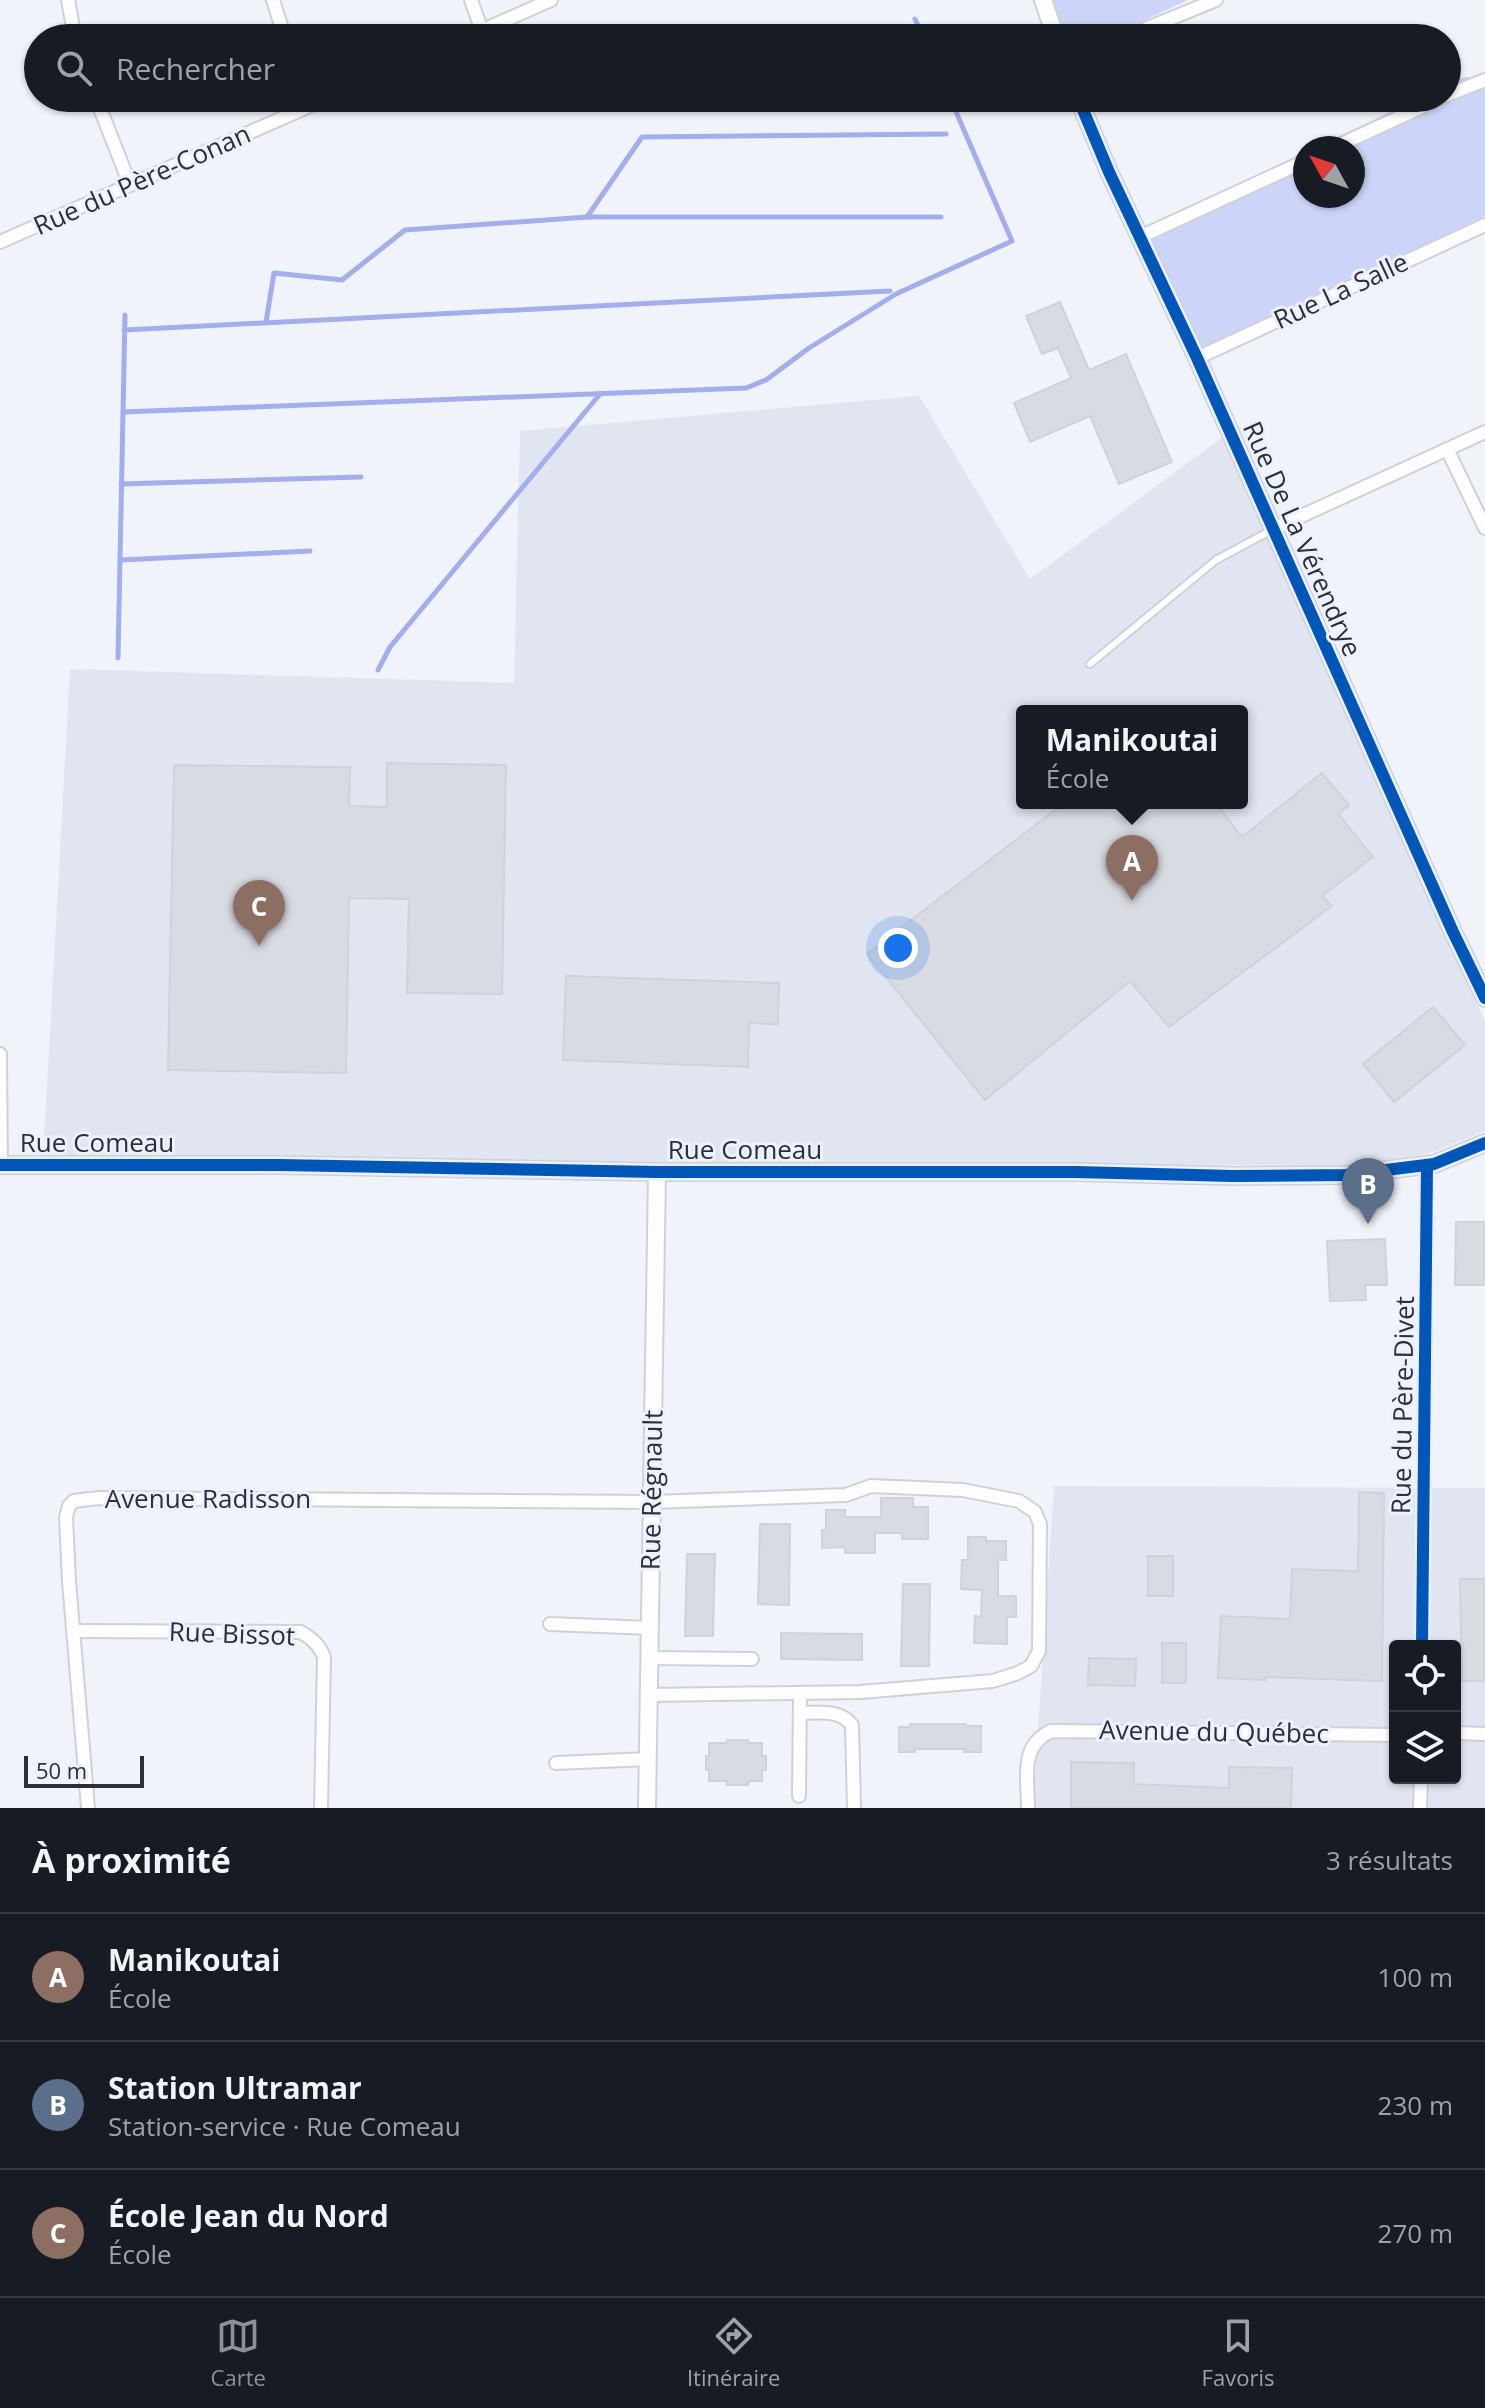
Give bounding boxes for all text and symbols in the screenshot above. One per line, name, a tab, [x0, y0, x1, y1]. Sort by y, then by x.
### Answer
search box	[24, 24, 1461, 112]
icon: search	[52, 46, 96, 90]
text: Rechercher	[116, 48, 275, 89]
street label: Rue du Père-Conan	[27, 115, 256, 243]
north arrow	[1293, 136, 1365, 208]
street label: Rue La Salle	[1267, 243, 1414, 337]
street label: Rue De La Vérendrye	[1235, 415, 1371, 662]
popup	[1016, 705, 1248, 809]
text: Manikoutai	[1046, 719, 1218, 760]
text: École	[1046, 760, 1109, 796]
pin: A	[1106, 835, 1158, 901]
pin: C	[233, 880, 285, 946]
your location	[878, 928, 918, 968]
street label: Rue Comeau	[20, 1124, 174, 1160]
street label: Rue Comeau	[668, 1131, 822, 1167]
pin: B	[1342, 1158, 1394, 1224]
street label: Rue du Père-Divet	[1382, 1296, 1422, 1514]
street label: Rue Régnault	[632, 1410, 670, 1570]
street label: Avenue Radisson	[105, 1480, 311, 1516]
street label: Rue Bissot	[168, 1613, 296, 1653]
map controls	[1389, 1640, 1461, 1784]
button: locate	[1389, 1640, 1461, 1712]
street label: Avenue du Québec	[1099, 1711, 1329, 1751]
button: layers	[1389, 1712, 1461, 1784]
scale bar	[24, 1752, 144, 1788]
text: 50 m	[36, 1755, 87, 1785]
text: À proximité	[32, 1837, 231, 1883]
text: 3 résultats	[1326, 1842, 1453, 1878]
text: Manikoutai	[108, 1939, 280, 1980]
text: A	[49, 1959, 67, 1995]
text: 100 m	[1378, 1959, 1453, 1995]
text: École	[108, 1980, 172, 2016]
text: Station Ultramar	[108, 2067, 362, 2108]
text: B	[49, 2087, 67, 2123]
text: 230 m	[1378, 2087, 1453, 2123]
text: Station-service · Rue Comeau	[108, 2108, 461, 2144]
text: École Jean du Nord	[108, 2195, 389, 2236]
text: C	[50, 2215, 66, 2251]
text: 270 m	[1378, 2215, 1453, 2251]
text: École	[108, 2236, 172, 2272]
tab: Carte	[211, 2314, 266, 2392]
tab: Itinéraire	[687, 2314, 780, 2392]
tab: Favoris	[1202, 2314, 1274, 2392]

